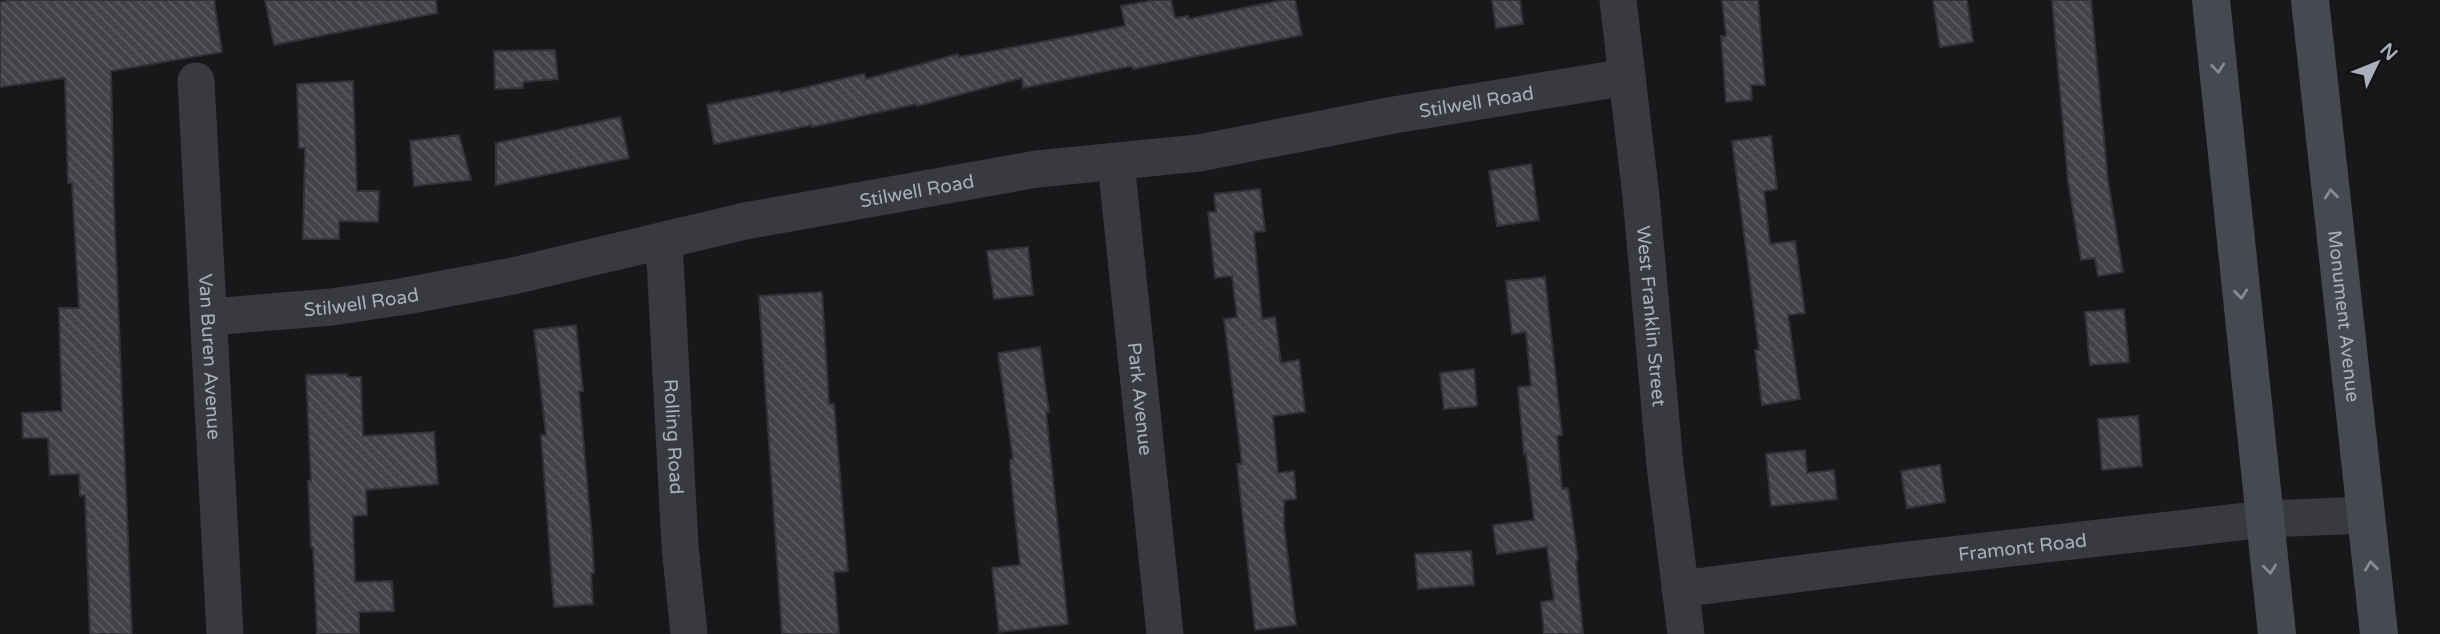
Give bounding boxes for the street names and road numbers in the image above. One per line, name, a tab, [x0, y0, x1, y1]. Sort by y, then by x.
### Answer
street label: Stilwell Road	[1418, 82, 1535, 123]
street label: Stilwell Road	[858, 170, 976, 212]
street label: West Franklin Street	[1632, 225, 1670, 408]
street label: Monument Avenue	[2323, 229, 2364, 403]
street label: Van Buren Avenue	[194, 273, 225, 440]
street label: Stilwell Road	[303, 284, 421, 321]
street label: Park Avenue	[1123, 341, 1156, 456]
street label: Rolling Road	[659, 378, 687, 495]
street label: Framont Road	[1957, 529, 2088, 566]

